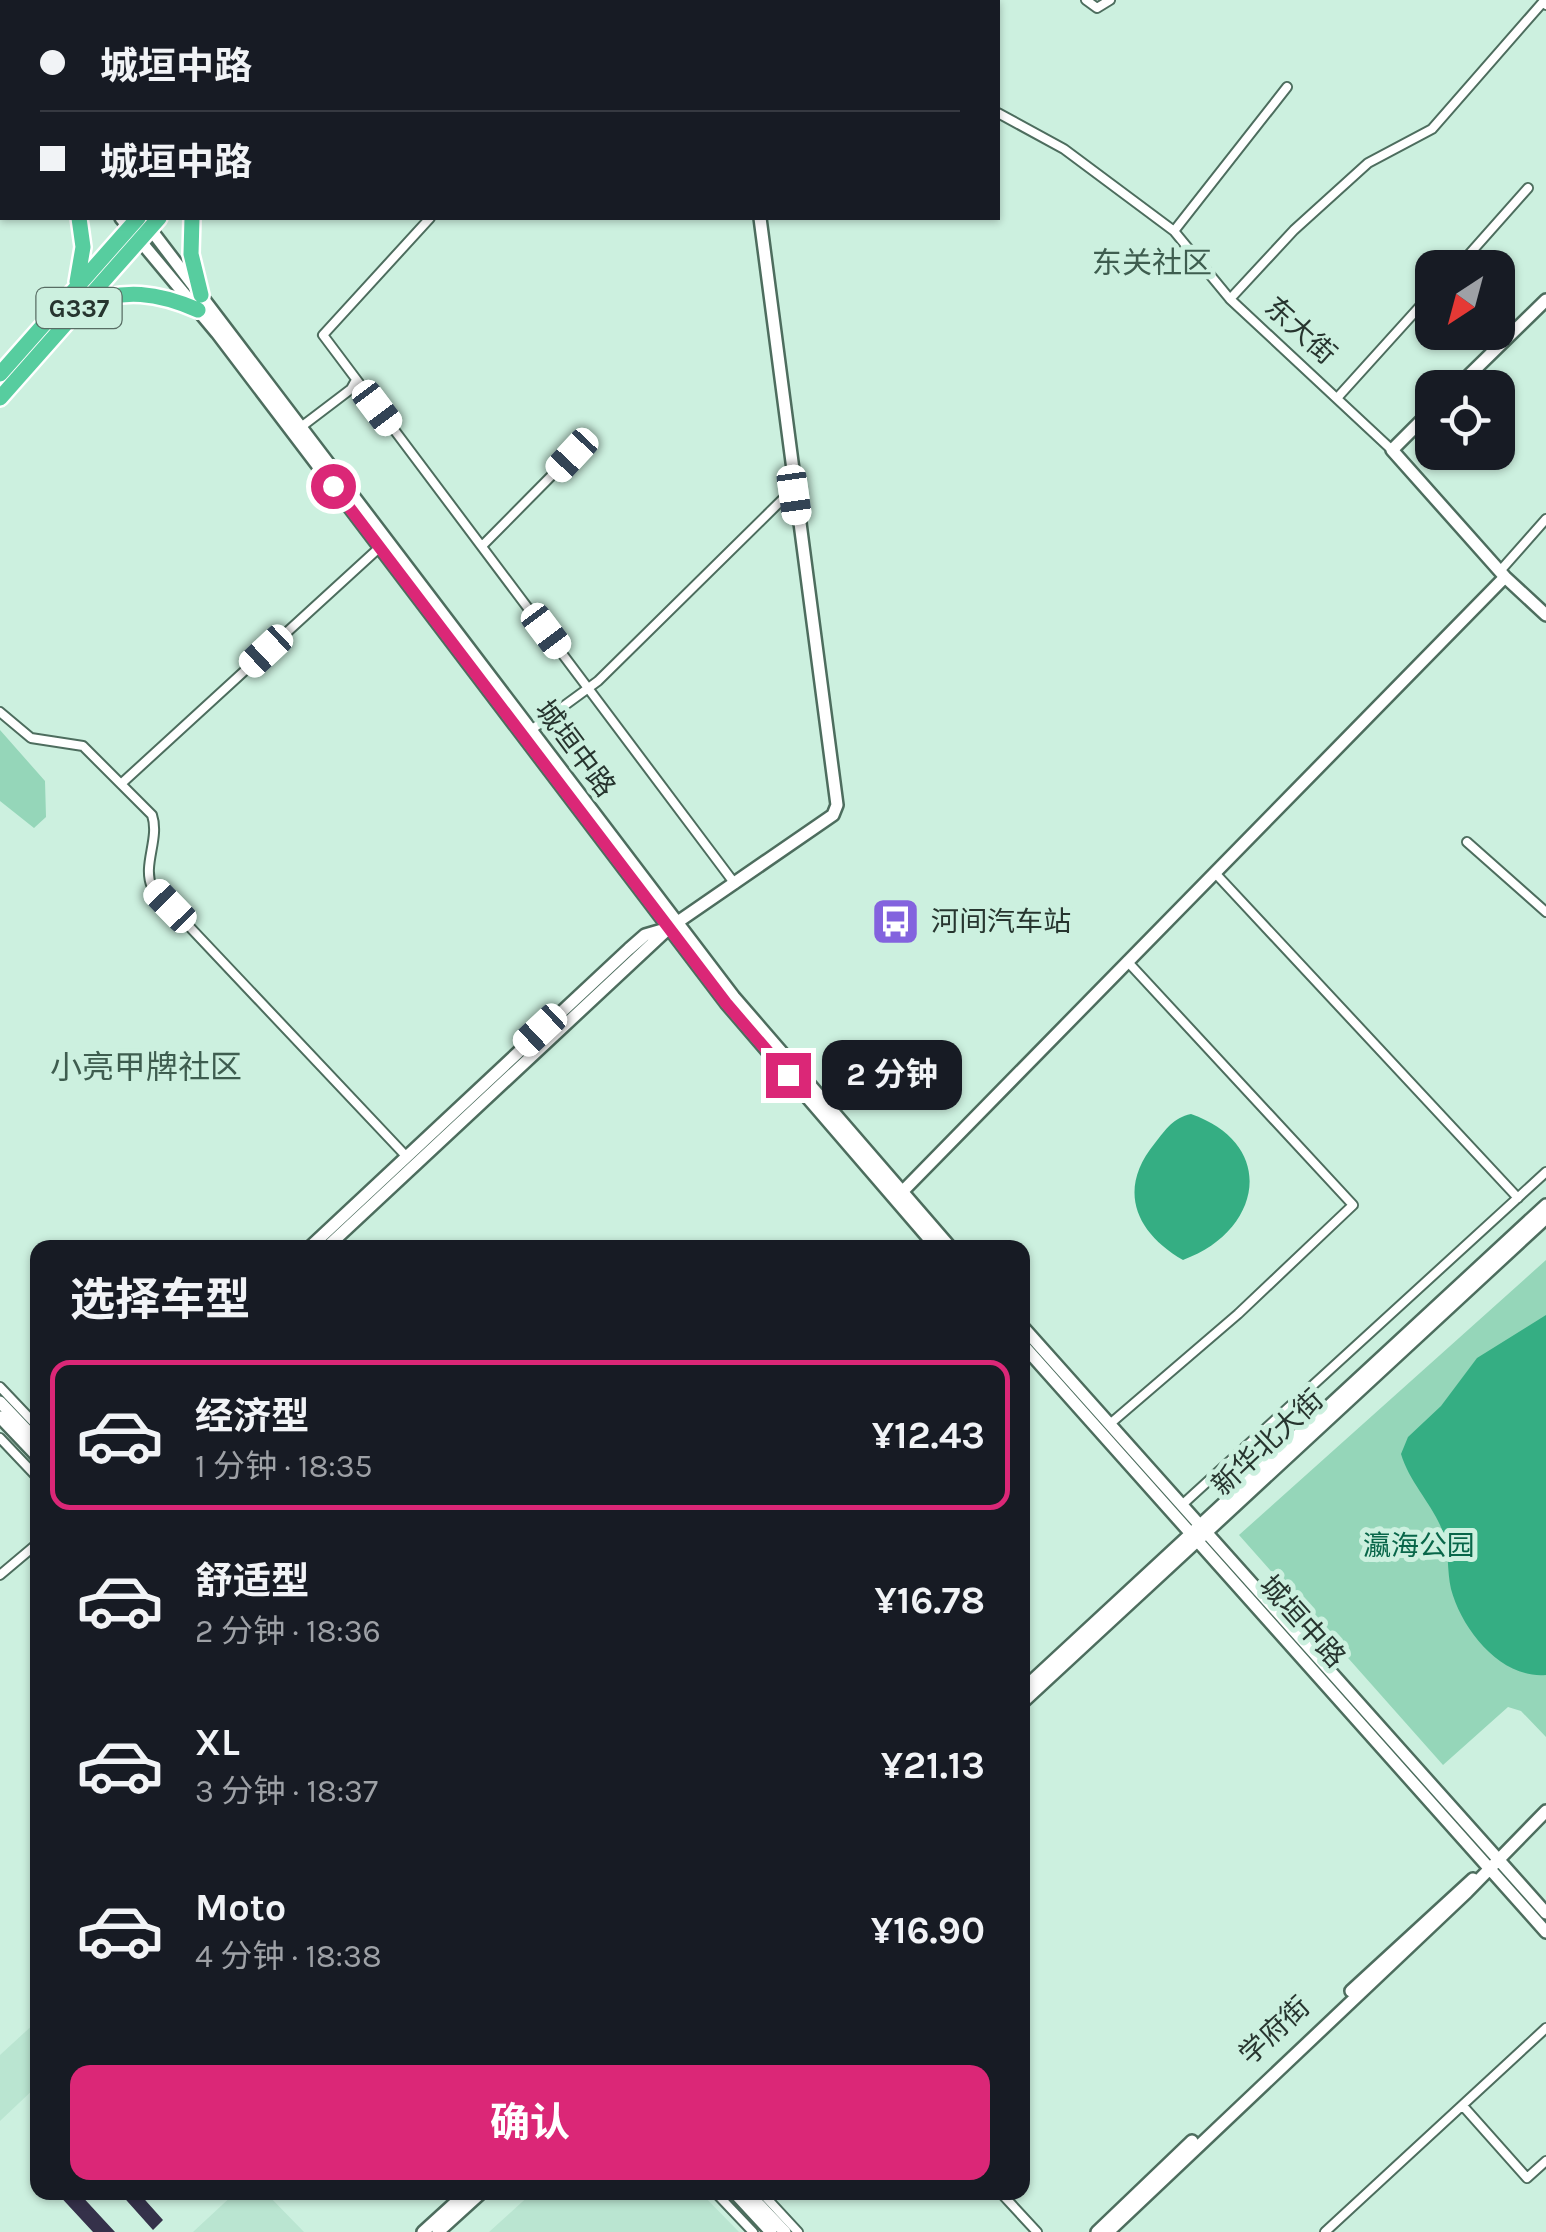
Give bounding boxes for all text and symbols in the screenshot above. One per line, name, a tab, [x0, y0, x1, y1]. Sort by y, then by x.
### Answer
text: 城垣中路	[100, 44, 252, 89]
text: 城垣中路	[100, 140, 252, 185]
district label: 东关社区	[1092, 245, 1212, 281]
north arrow	[1415, 250, 1515, 350]
map controls	[1415, 250, 1515, 470]
road number: G337	[36, 288, 122, 328]
street label: 东大街	[1258, 290, 1343, 371]
button: locate	[1415, 370, 1515, 470]
car	[347, 375, 407, 441]
car	[541, 423, 603, 487]
car	[775, 463, 813, 527]
route start	[311, 464, 356, 509]
car	[516, 598, 576, 664]
car	[234, 620, 298, 682]
street label: 城垣中路	[529, 694, 622, 803]
car	[138, 874, 202, 938]
bus stop icon: 河间汽车站	[870, 895, 922, 947]
place label: 河间汽车站	[931, 905, 1071, 938]
car	[508, 999, 572, 1061]
callout: 2 分钟	[823, 1040, 963, 1110]
district label: 小亮甲牌社区	[50, 1049, 242, 1086]
route end	[766, 1053, 811, 1098]
text: 2 分钟	[846, 1056, 938, 1093]
text: 选择车型	[70, 1274, 250, 1326]
street label: 新华北大街	[1205, 1383, 1330, 1502]
icon: car	[75, 1390, 165, 1480]
text: 经济型	[195, 1394, 309, 1439]
text: ¥12.43	[872, 1413, 985, 1458]
text: 1 分钟 · 18:35	[195, 1448, 373, 1485]
park label: 瀛海公园	[1363, 1529, 1475, 1562]
icon: car	[75, 1555, 165, 1645]
text: 舒适型	[195, 1559, 309, 1604]
street label: 城垣中路	[1253, 1569, 1352, 1674]
text: ¥16.78	[874, 1578, 985, 1623]
text: 2 分钟 · 18:36	[195, 1613, 381, 1650]
icon: car	[75, 1720, 165, 1810]
text: XL	[195, 1720, 240, 1765]
text: ¥21.13	[881, 1743, 985, 1788]
text: 3 分钟 · 18:37	[195, 1773, 378, 1810]
icon: car	[75, 1885, 165, 1975]
text: Moto	[195, 1885, 286, 1930]
text: ¥16.90	[871, 1908, 985, 1953]
text: 4 分钟 · 18:38	[195, 1938, 382, 1975]
street label: 学府街	[1232, 1990, 1316, 2071]
button: 确认	[70, 2065, 990, 2180]

